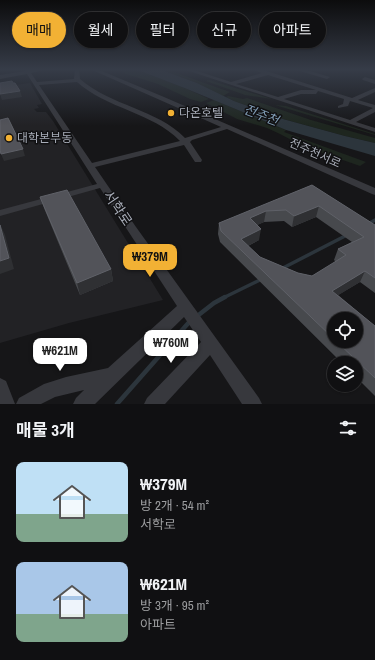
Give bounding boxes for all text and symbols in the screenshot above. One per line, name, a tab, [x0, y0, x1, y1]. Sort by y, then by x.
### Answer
chip: 매매	[12, 12, 66, 48]
chip: 월세	[74, 12, 128, 48]
chip: 필터	[136, 12, 189, 48]
chip: 신규	[197, 12, 251, 48]
chip: 아파트	[259, 12, 326, 48]
water label: 전주천	[241, 101, 282, 130]
place label: 다온호텔	[179, 105, 223, 121]
marker: 다온호텔	[166, 108, 176, 118]
place label: 대학본부동	[17, 130, 72, 146]
marker: 대학본부동	[4, 133, 14, 143]
street label: 전주천서로	[287, 134, 343, 172]
street label: 서학로	[100, 187, 136, 229]
pin: ₩379M	[122, 244, 178, 278]
text: ₩379M	[132, 248, 168, 265]
map controls	[327, 312, 363, 392]
button: locate	[327, 312, 363, 348]
pin: ₩760M	[143, 330, 199, 364]
text: ₩760M	[153, 334, 189, 351]
pin: ₩621M	[32, 338, 88, 372]
text: ₩621M	[42, 342, 78, 359]
button: layers	[327, 356, 363, 392]
icon: filters	[337, 417, 359, 439]
text: 매물 3개	[16, 418, 75, 441]
text: ₩379M	[140, 472, 187, 495]
icon: home	[48, 478, 96, 526]
text: 방 2개 · 54 m²	[140, 497, 209, 514]
text: 서학로	[140, 516, 176, 533]
text: ₩621M	[140, 572, 187, 595]
icon: home	[48, 578, 96, 626]
text: 방 3개 · 95 m²	[140, 597, 209, 614]
text: 아파트	[140, 616, 176, 633]

